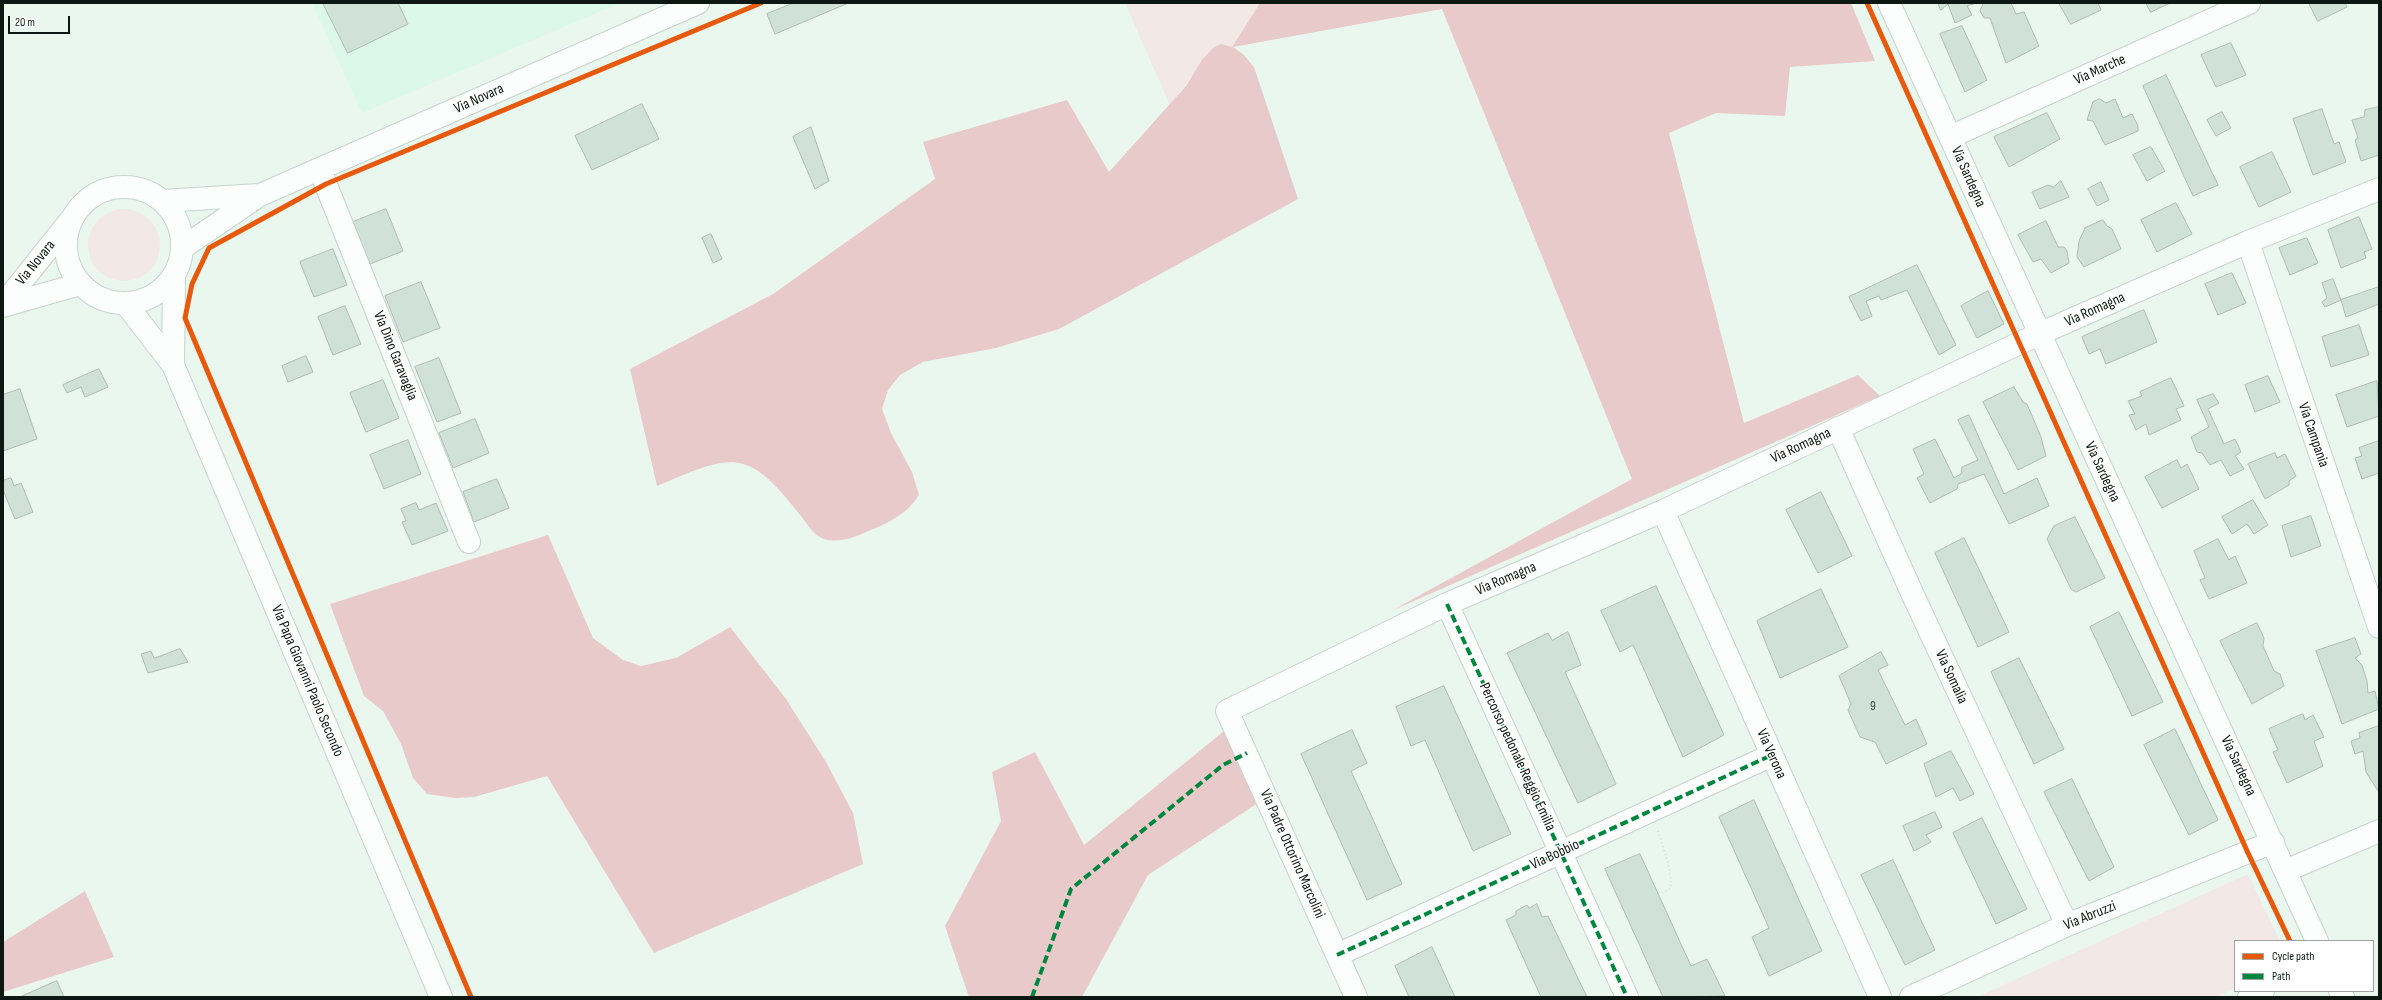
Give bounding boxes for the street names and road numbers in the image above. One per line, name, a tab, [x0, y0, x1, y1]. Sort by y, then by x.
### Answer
street label: Via Marche	[2071, 51, 2129, 89]
street label: Via Novara	[451, 80, 507, 118]
street label: Via Sardegna	[1947, 144, 1989, 210]
street label: Via Novara	[12, 237, 60, 289]
street label: Via Romagna	[2062, 289, 2128, 331]
street label: Via Dino Garavaglia	[369, 309, 421, 403]
street label: Via Campania	[2294, 400, 2332, 470]
street label: Via Romagna	[1768, 424, 1834, 468]
street label: Via Sardegna	[2080, 439, 2124, 505]
street label: Via Romagna	[1473, 558, 1539, 600]
street label: Via Papa Giovanni Paolo Secondo	[267, 603, 347, 759]
street label: Via Somalia	[1931, 647, 1971, 707]
street label: Percorso pedonale Reggio Emilia	[1475, 680, 1559, 834]
street label: Via Verona	[1752, 726, 1790, 782]
street label: Via Sardegna	[2216, 733, 2260, 799]
street label: Via Padre Ottorino Marcolini	[1255, 787, 1329, 921]
street label: Via Bobbio	[1528, 836, 1582, 874]
street label: Via Abruzzi	[2061, 897, 2119, 935]

